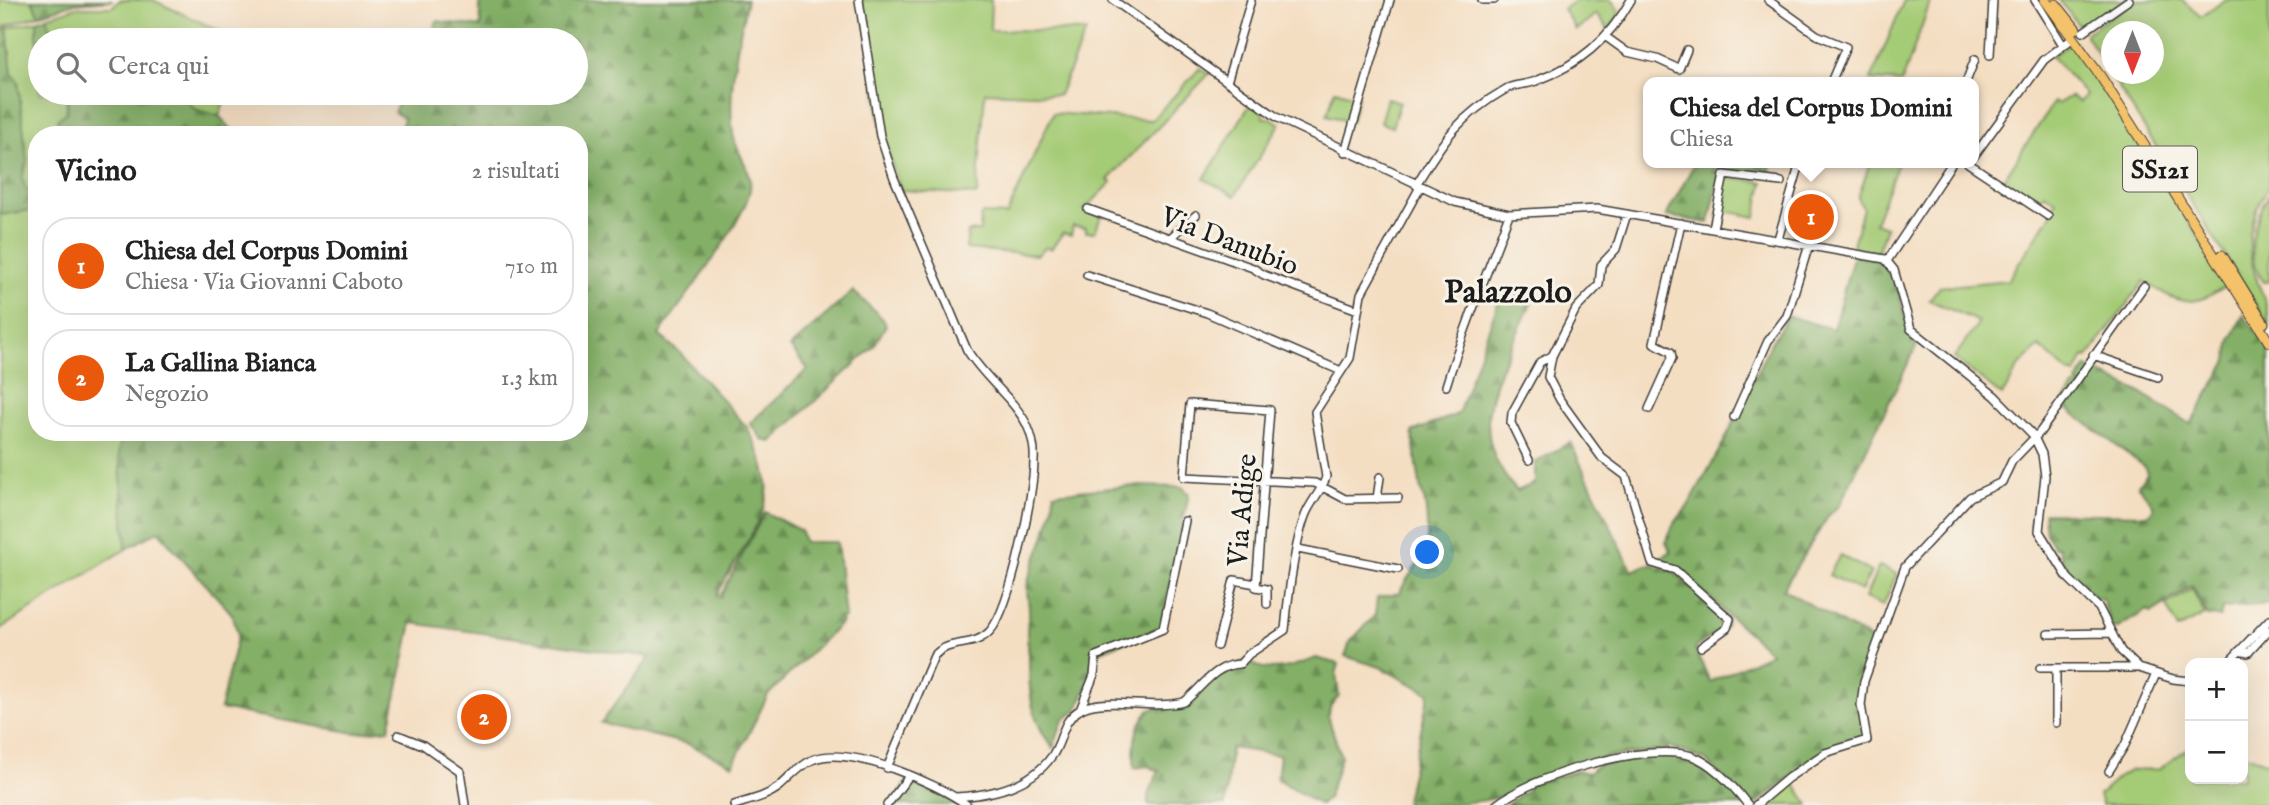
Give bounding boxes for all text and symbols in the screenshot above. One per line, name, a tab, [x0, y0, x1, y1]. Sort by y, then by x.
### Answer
north arrow	[2101, 21, 2164, 84]
search box	[28, 28, 588, 105]
icon: search	[52, 48, 90, 86]
text: Cerca qui	[108, 50, 209, 83]
popup	[1643, 77, 1979, 168]
text: Chiesa del Corpus Domini	[1670, 92, 1952, 125]
text: Chiesa	[1670, 125, 1733, 154]
road number: SS121	[2123, 146, 2197, 192]
text: Vicino	[56, 153, 137, 191]
text: 2 risultati	[471, 157, 560, 186]
pin: 1	[1788, 191, 1834, 243]
street label: Via Danubio	[1154, 200, 1303, 285]
text: Chiesa del Corpus Domini	[125, 235, 408, 268]
text: 1	[77, 252, 85, 281]
text: 710 m	[505, 252, 558, 281]
text: Chiesa · Via Giovanni Caboto	[125, 268, 403, 297]
district label: Palazzolo	[1444, 273, 1572, 314]
text: La Gallina Bianca	[125, 347, 316, 380]
text: 2	[76, 364, 86, 393]
text: 1.3 km	[501, 364, 558, 393]
text: Negozio	[125, 380, 209, 409]
street label: Via Adige	[1221, 452, 1266, 569]
your location	[1410, 535, 1444, 569]
map controls	[2185, 658, 2248, 784]
button: +	[2185, 658, 2248, 721]
pin: 2	[461, 691, 507, 743]
button: −	[2185, 721, 2248, 784]

